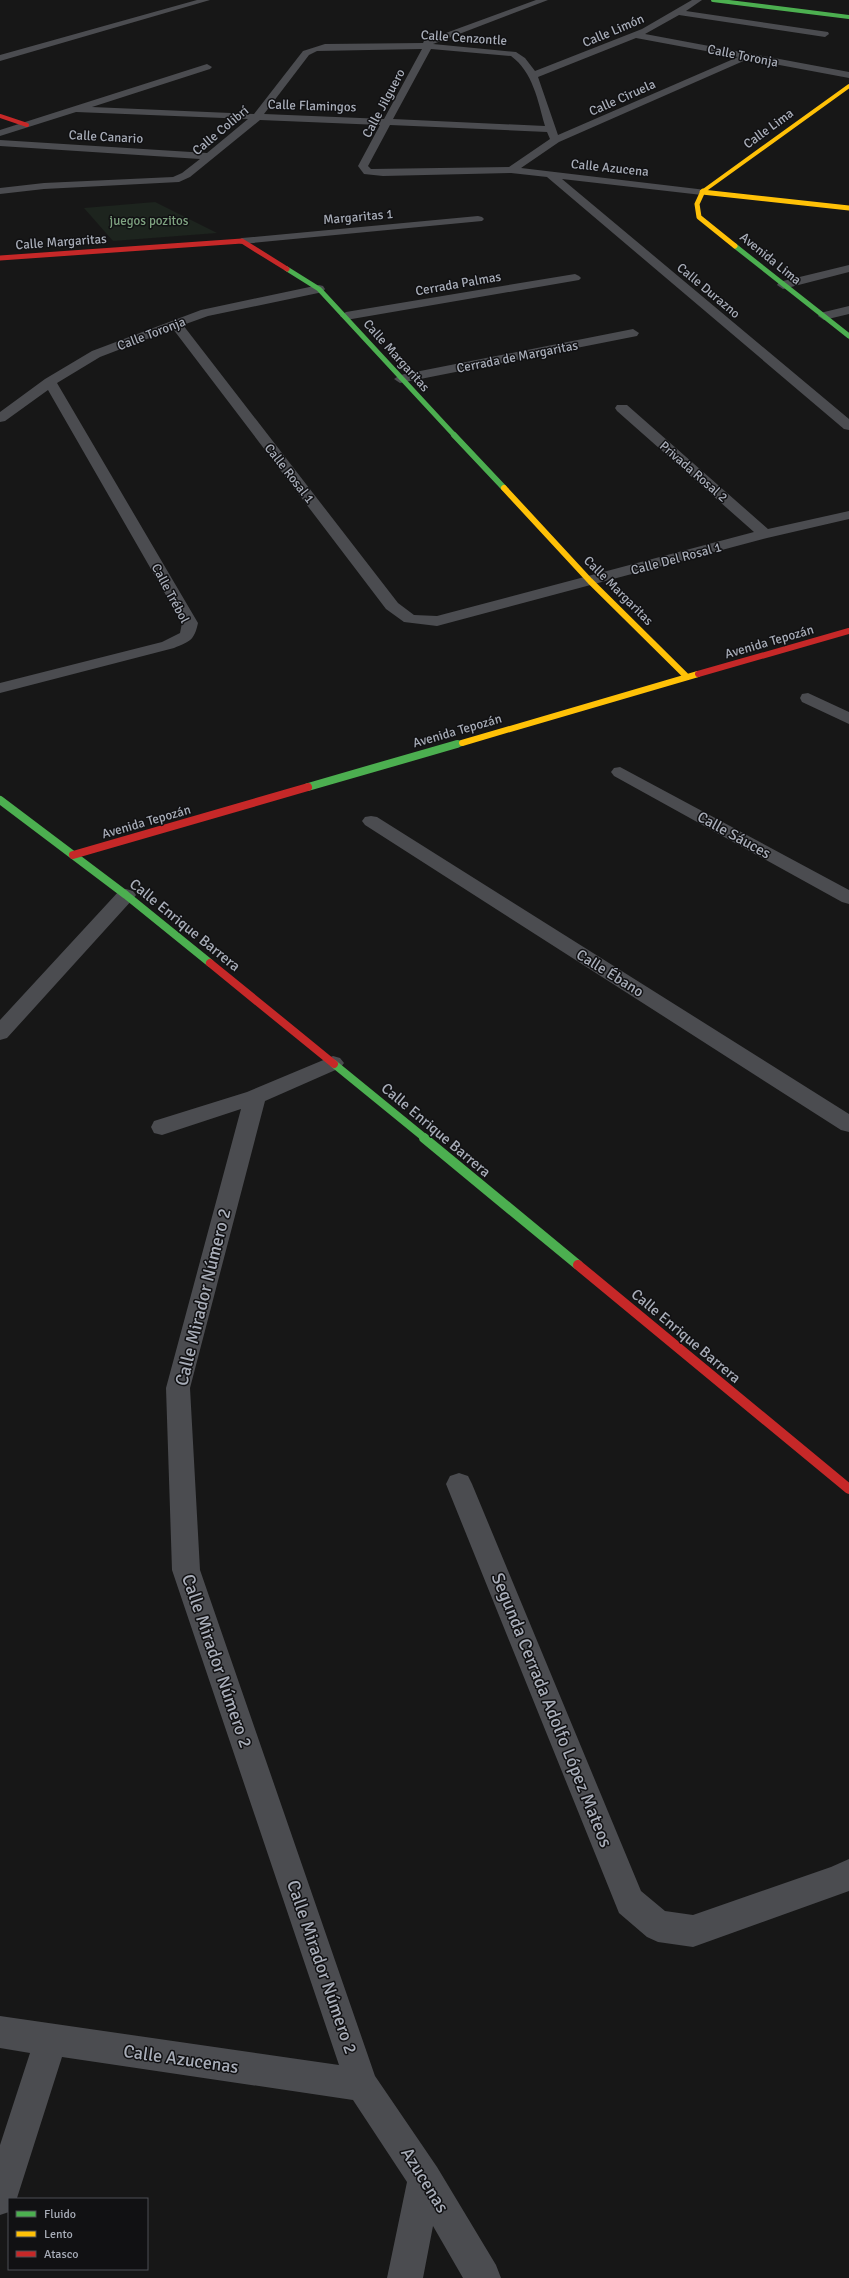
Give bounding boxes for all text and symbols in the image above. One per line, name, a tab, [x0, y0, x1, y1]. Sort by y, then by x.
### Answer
street label: Calle Limón	[580, 11, 647, 51]
street label: Calle Cenzontle	[420, 27, 508, 49]
street label: Calle Toronja	[706, 41, 780, 71]
street label: Calle Jilguero	[359, 66, 409, 141]
street label: Calle Ciruela	[587, 76, 658, 120]
street label: Calle Flamingos	[267, 96, 357, 116]
street label: Calle Colibrí	[189, 102, 252, 159]
street label: Calle Lima	[740, 105, 797, 152]
street label: Calle Canario	[68, 127, 144, 147]
street label: Calle Azucena	[570, 156, 650, 180]
street label: Margaritas 1	[322, 206, 394, 228]
park label: juegos pozitos	[110, 213, 189, 229]
street label: Avenida Lima	[737, 229, 804, 288]
street label: Calle Margaritas	[15, 231, 108, 253]
street label: Calle Durazno	[674, 260, 743, 322]
street label: Cerrada Palmas	[414, 269, 503, 299]
street label: Calle Toronja	[115, 314, 188, 354]
street label: Calle Margaritas	[360, 316, 433, 395]
street label: Cerrada de Margaritas	[455, 337, 580, 377]
street label: Privada Rosal 2	[656, 438, 731, 506]
street label: Calle Rosal 1	[261, 441, 318, 507]
street label: Calle Del Rosal 1	[629, 539, 723, 579]
street label: Calle Margaritas	[580, 553, 657, 629]
street label: Calle Trébol	[148, 561, 193, 626]
street label: Avenida Tepozán	[723, 622, 816, 662]
street label: Avenida Tepozán	[411, 711, 504, 751]
street label: Avenida Tepozán	[100, 802, 193, 842]
street label: Calle Sáuces	[694, 807, 774, 863]
street label: Calle Enrique Barrera	[126, 875, 244, 975]
street label: Calle Ébano	[573, 944, 648, 1001]
street label: Calle Enrique Barrera	[378, 1079, 494, 1181]
street label: Calle Mirador Número 2	[170, 1206, 236, 1388]
street label: Calle Enrique Barrera	[628, 1285, 744, 1387]
street label: Segunda Cerrada Adolfo López Mateos	[487, 1570, 617, 1851]
street label: Calle Mirador Número 2	[177, 1571, 257, 1751]
street label: Calle Mirador Número 2	[282, 1877, 362, 2057]
street label: Calle Azucenas	[122, 2040, 240, 2078]
street label: Azucenas	[396, 2143, 454, 2217]
legend	[8, 2198, 148, 2270]
text: Fluido	[44, 2207, 76, 2222]
text: Lento	[44, 2227, 73, 2242]
text: Atasco	[44, 2247, 79, 2262]

